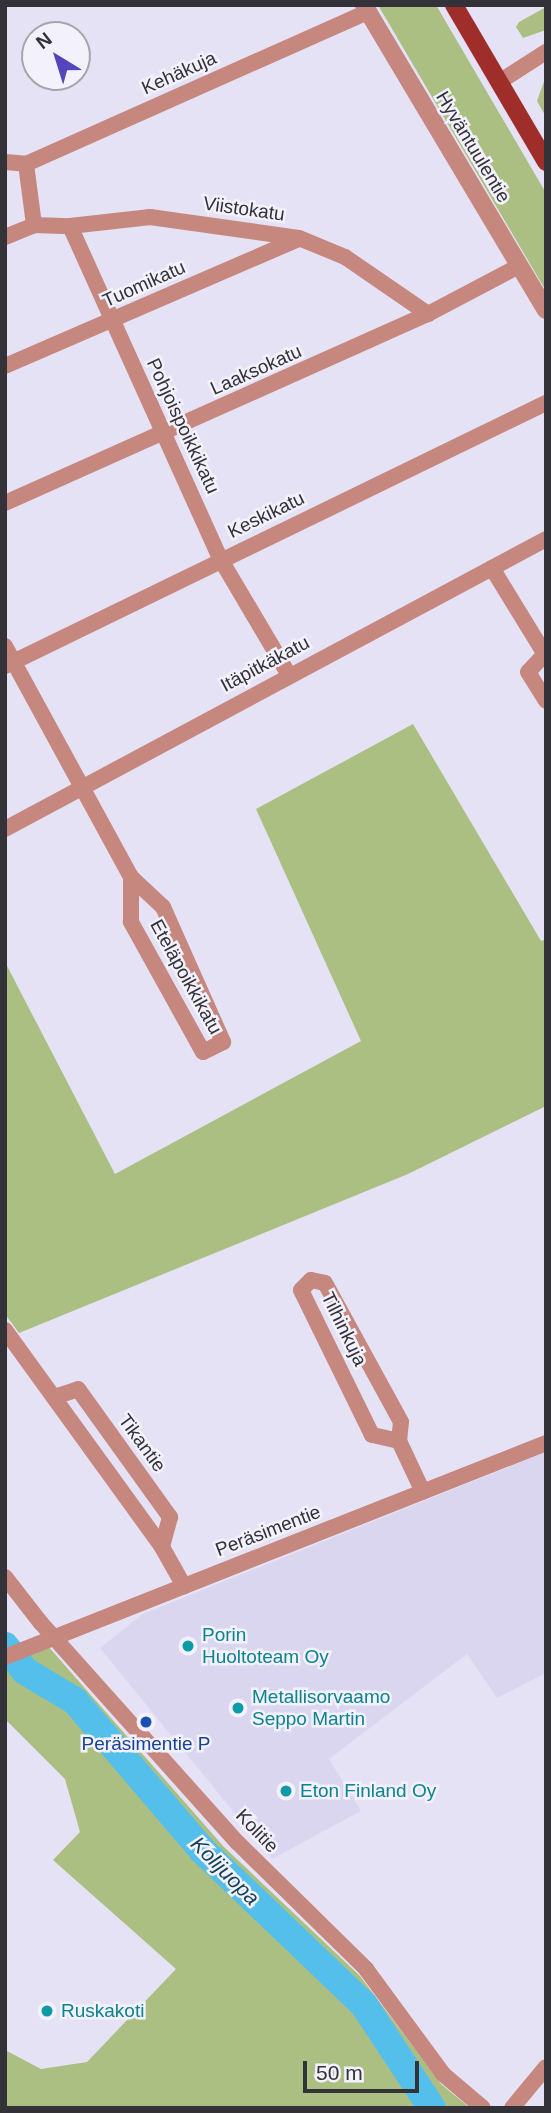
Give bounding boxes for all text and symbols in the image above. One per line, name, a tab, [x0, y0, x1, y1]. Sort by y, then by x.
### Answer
north arrow	[21, 21, 91, 91]
text: N	[32, 28, 56, 53]
street label: Kehäkuja	[138, 46, 220, 100]
street label: Hyväntuulentie	[431, 87, 515, 207]
street label: Viistokatu	[202, 192, 286, 226]
street label: Tuomikatu	[99, 256, 189, 312]
street label: Laaksokatu	[207, 340, 305, 400]
street label: Pohjoispoikkikatu	[142, 355, 224, 497]
street label: Keskikatu	[224, 487, 308, 543]
street label: Itäpitkäkatu	[217, 631, 313, 697]
street label: Eteläpoikkikatu	[145, 916, 227, 1038]
street label: Tilhinkuja	[316, 1288, 372, 1370]
street label: Tikantie	[113, 1410, 171, 1476]
street label: Peräsimentie	[212, 1500, 324, 1562]
place label: Porin Huoltoteam Oy	[202, 1624, 329, 1668]
marker: Porin Huoltoteam Oy	[180, 1638, 196, 1654]
place label: Metallisorvaamo Seppo Martin	[252, 1686, 390, 1730]
marker: Metallisorvaamo Seppo Martin	[230, 1700, 246, 1716]
marker: Peräsimentie P	[138, 1714, 154, 1730]
place label: Peräsimentie P	[82, 1733, 210, 1755]
place label: Eton Finland Oy	[300, 1780, 436, 1802]
marker: Eton Finland Oy	[278, 1783, 294, 1799]
street label: Kolitie	[231, 1804, 283, 1858]
water label: Kolijuopa	[186, 1832, 264, 1910]
place label: Ruskakoti	[61, 2000, 144, 2022]
marker: Ruskakoti	[39, 2003, 55, 2019]
scale bar	[306, 2046, 421, 2090]
text: 50 m	[316, 2061, 363, 2084]

